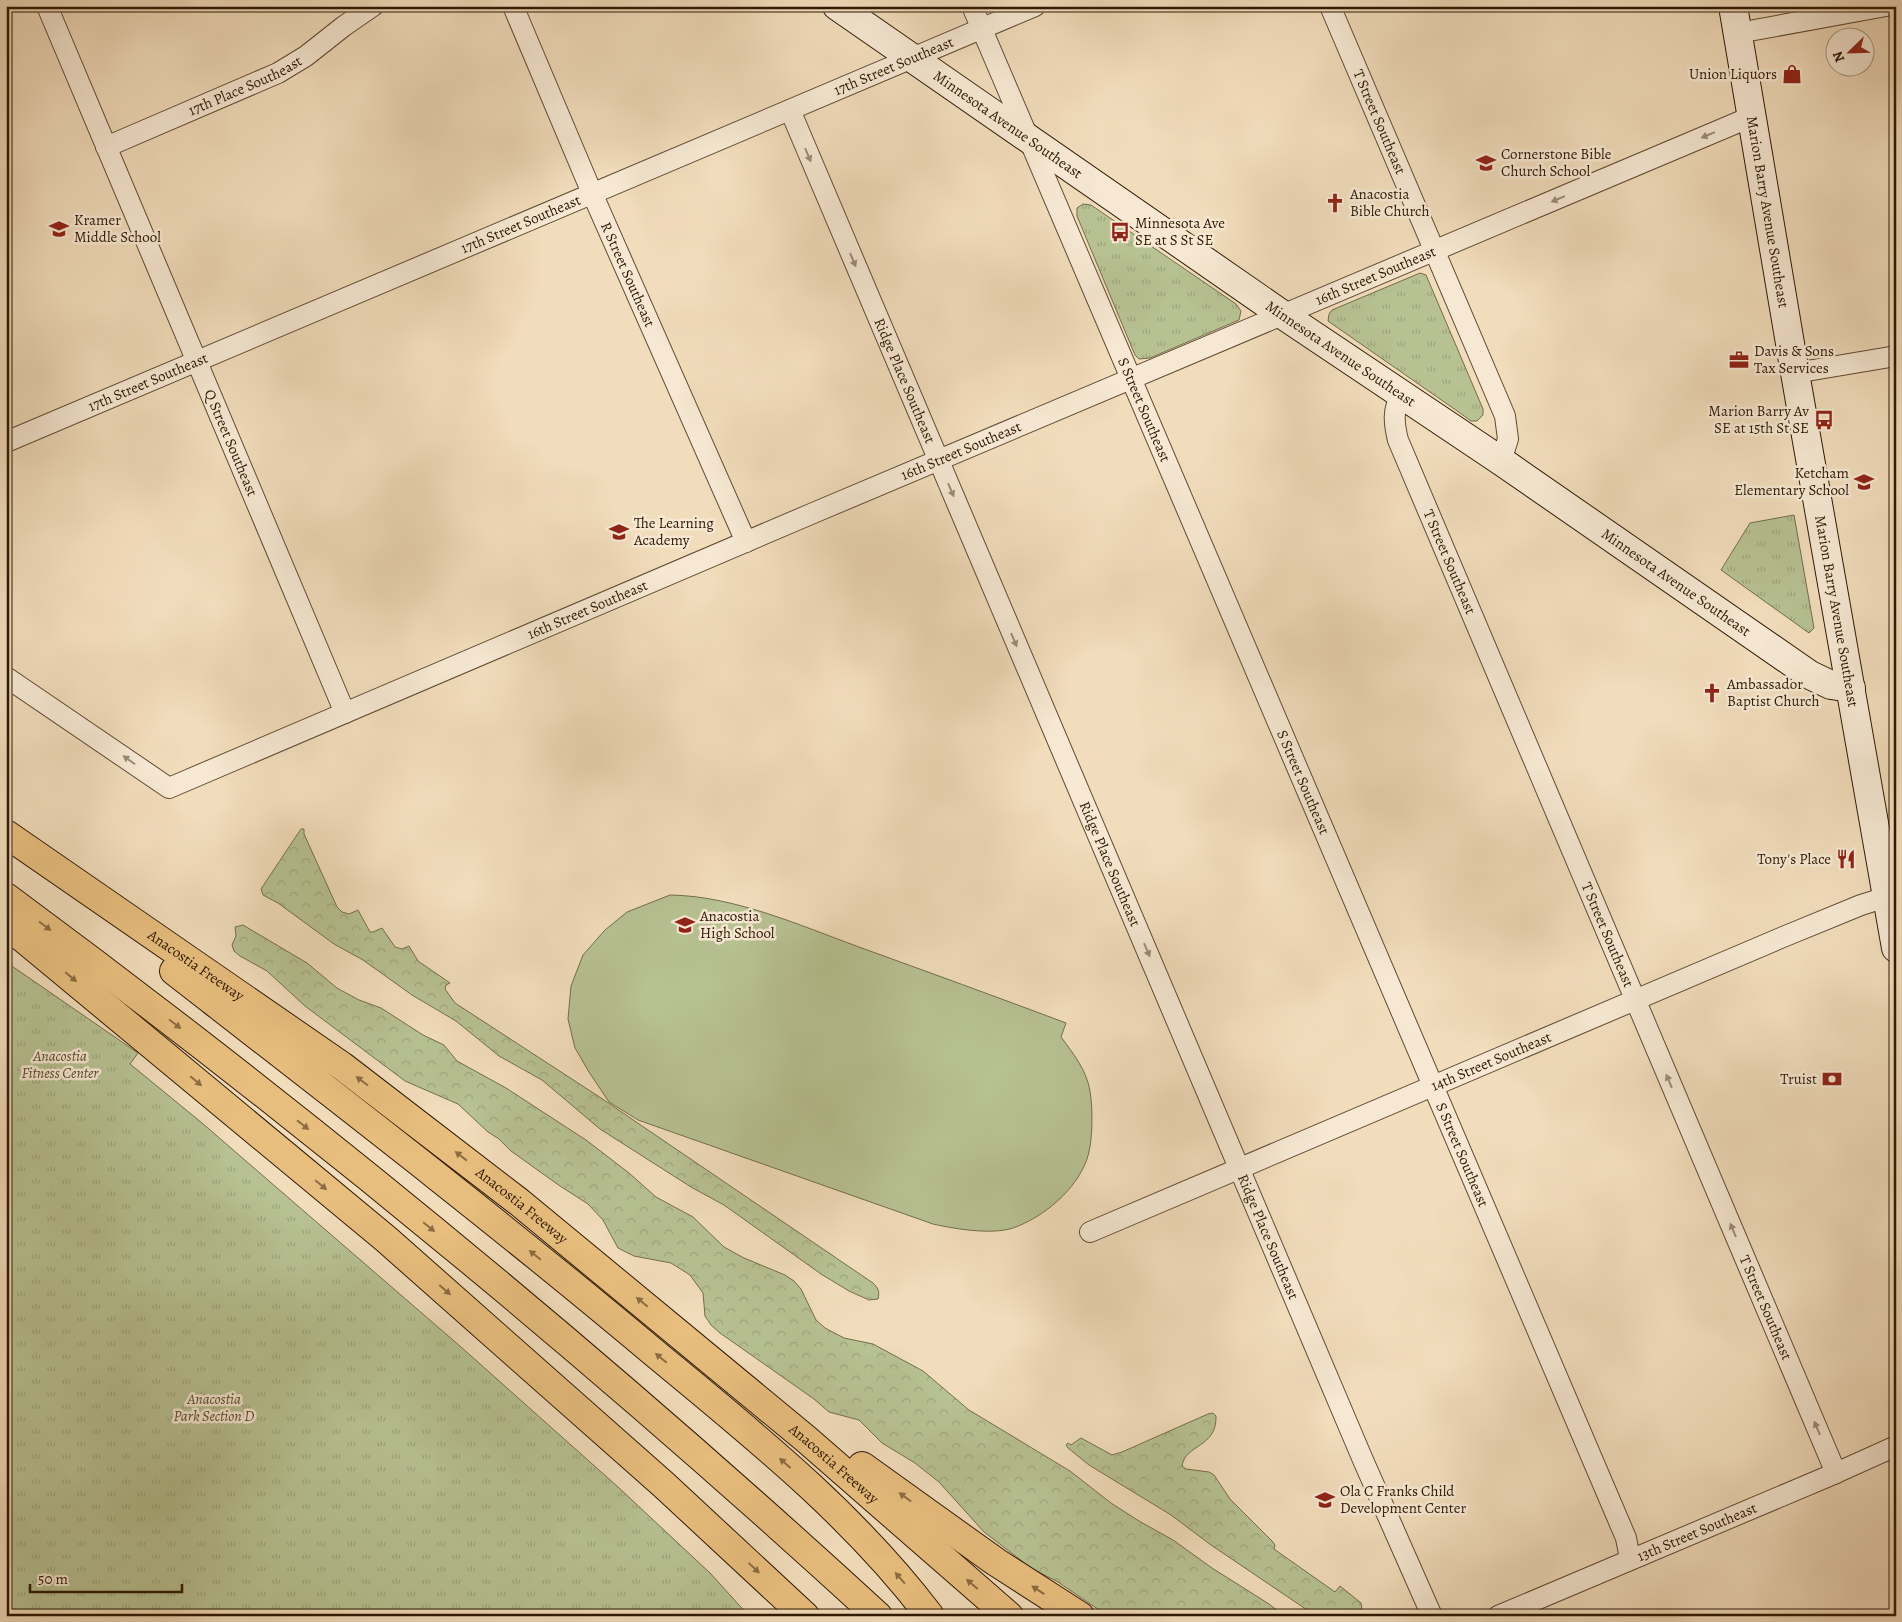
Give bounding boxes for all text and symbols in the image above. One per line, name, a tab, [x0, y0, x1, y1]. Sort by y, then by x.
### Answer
north arrow	[1824, 28, 1874, 78]
street label: 17th Street Southeast	[831, 32, 957, 100]
text: N	[1828, 48, 1849, 65]
street label: 17th Place Southeast	[185, 51, 306, 120]
shop icon: Union Liquors	[1781, 63, 1803, 85]
place label: Union Liquors	[1689, 64, 1777, 84]
street label: Minnesota Avenue Southeast	[929, 66, 1087, 183]
street label: T Street Southeast	[1348, 66, 1411, 177]
street label: Marion Barry Avenue Southeast	[1742, 115, 1794, 310]
one-way arrow	[1701, 132, 1715, 140]
place label: Cornerstone Bible Church School	[1501, 144, 1612, 181]
one-way arrow	[805, 148, 813, 162]
school or university icon: Cornerstone Bible Church School	[1475, 152, 1497, 174]
place label: Anacostia Bible Church	[1349, 184, 1430, 221]
street label: 17th Street Southeast	[458, 190, 584, 258]
church icon: Anacostia Bible Church	[1324, 192, 1346, 214]
one-way arrow	[1551, 195, 1565, 203]
place label: Kramer Middle School	[74, 210, 161, 247]
place label: Minnesota Ave SE at S St SE	[1135, 213, 1225, 250]
school or university icon: Kramer Middle School	[48, 218, 70, 240]
street label: R Street Southeast	[596, 219, 660, 330]
bus stop icon: Minnesota Ave SE at S St SE	[1109, 221, 1131, 243]
street label: 16th Street Southeast	[1312, 241, 1439, 310]
one-way arrow	[850, 253, 858, 267]
street label: Minnesota Avenue Southeast	[1262, 296, 1420, 411]
street label: Ridge Place Southeast	[869, 315, 940, 446]
place label: Davis & Sons Tax Services	[1754, 341, 1834, 378]
street label: 17th Street Southeast	[85, 348, 211, 416]
office icon: Davis & Sons Tax Services	[1728, 349, 1750, 371]
street label: S Street Southeast	[1113, 354, 1176, 465]
street label: Q Street Southeast	[200, 386, 263, 499]
place label: Marion Barry Av SE at 15th St SE	[1708, 401, 1809, 438]
bus stop icon: Marion Barry Av SE at 15th St SE	[1813, 409, 1835, 431]
street label: 16th Street Southeast	[898, 416, 1024, 485]
place label: Ketcham Elementary School	[1734, 463, 1850, 500]
school or university icon: Ketcham Elementary School	[1853, 471, 1875, 493]
one-way arrow	[947, 483, 955, 498]
street label: T Street Southeast	[1419, 506, 1481, 617]
place label: The Learning Academy	[633, 513, 714, 550]
street label: Marion Barry Avenue Southeast	[1810, 514, 1863, 709]
school or university icon: The Learning Academy	[608, 521, 630, 543]
street label: Minnesota Avenue Southeast	[1598, 524, 1755, 641]
street label: 16th Street Southeast	[524, 575, 651, 644]
one-way arrow	[1011, 633, 1019, 647]
place label: Ambassador Baptist Church	[1726, 674, 1819, 711]
church icon: Ambassador Baptist Church	[1701, 682, 1723, 704]
street label: S Street Southeast	[1272, 727, 1335, 838]
one-way arrow	[122, 755, 136, 765]
street label: Ridge Place Southeast	[1075, 798, 1145, 930]
restaurant icon: Tony's Place	[1835, 848, 1857, 870]
place label: Tony's Place	[1757, 849, 1831, 869]
street label: T Street Southeast	[1577, 879, 1639, 990]
place label: Anacostia High School	[699, 906, 775, 943]
school or university icon: Anacostia High School	[674, 914, 696, 936]
one-way arrow	[38, 921, 52, 931]
street label: Anacostia Freeway	[143, 924, 248, 1006]
one-way arrow	[1143, 943, 1151, 957]
one-way arrow	[64, 972, 77, 983]
one-way arrow	[168, 1019, 181, 1030]
street label: 14th Street Southeast	[1428, 1027, 1554, 1096]
park label: Anacostia Fitness Center	[21, 1046, 99, 1083]
bank icon: Truist	[1821, 1068, 1843, 1090]
place label: Truist	[1780, 1069, 1817, 1089]
one-way arrow	[1665, 1074, 1673, 1088]
one-way arrow	[189, 1075, 202, 1086]
one-way arrow	[355, 1076, 369, 1086]
street label: S Street Southeast	[1431, 1099, 1494, 1210]
one-way arrow	[296, 1119, 309, 1130]
one-way arrow	[454, 1151, 467, 1162]
street label: Anacostia Freeway	[471, 1162, 573, 1249]
street label: Ridge Place Southeast	[1233, 1171, 1304, 1302]
one-way arrow	[314, 1179, 327, 1190]
one-way arrow	[423, 1221, 435, 1232]
one-way arrow	[1729, 1223, 1737, 1237]
one-way arrow	[529, 1250, 542, 1261]
street label: T Street Southeast	[1735, 1252, 1797, 1363]
one-way arrow	[438, 1284, 450, 1296]
one-way arrow	[635, 1296, 648, 1307]
one-way arrow	[655, 1353, 668, 1364]
park label: Anacostia Park Section D	[174, 1389, 254, 1426]
street label: Anacostia Freeway	[784, 1418, 883, 1508]
one-way arrow	[1813, 1421, 1821, 1435]
one-way arrow	[779, 1458, 791, 1469]
place label: Ola C Franks Child Development Center	[1340, 1481, 1467, 1518]
school or university icon: Ola C Franks Child Development Center	[1314, 1489, 1336, 1511]
one-way arrow	[898, 1492, 912, 1502]
street label: 13th Street Southeast	[1634, 1498, 1760, 1566]
scale bar	[30, 1562, 182, 1594]
one-way arrow	[747, 1562, 759, 1574]
text: 50 m	[38, 1569, 68, 1589]
one-way arrow	[894, 1572, 906, 1584]
one-way arrow	[965, 1578, 978, 1589]
one-way arrow	[1032, 1586, 1045, 1595]

